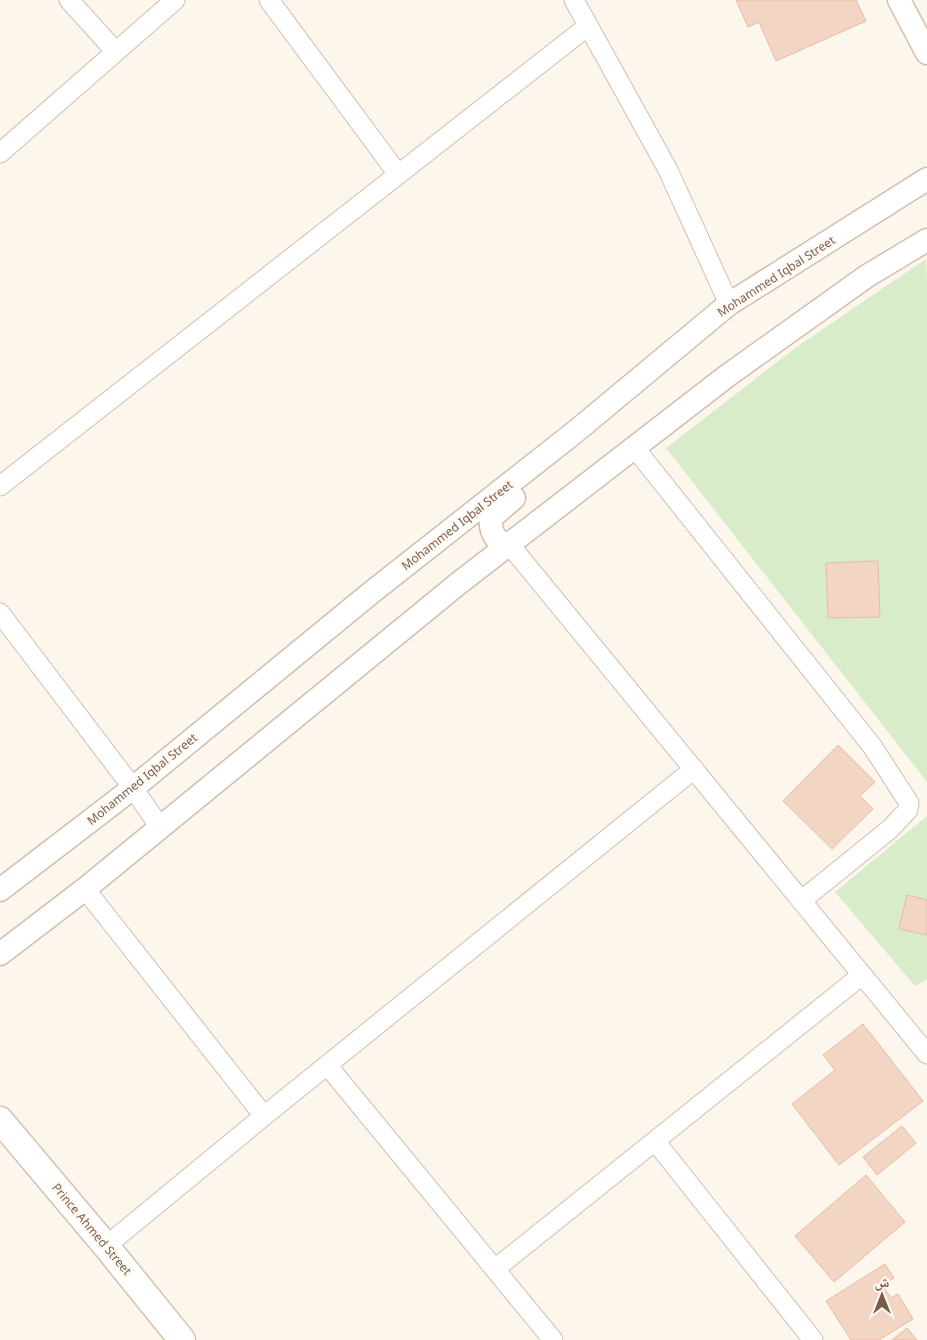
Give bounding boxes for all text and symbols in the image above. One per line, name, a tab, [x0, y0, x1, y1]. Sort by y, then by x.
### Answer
street label: Mohammed Iqbal Street	[714, 231, 839, 321]
street label: Mohammed Iqbal Street	[398, 476, 517, 574]
street label: Mohammed Iqbal Street	[83, 729, 201, 829]
street label: Prince Ahmed Street	[48, 1179, 136, 1279]
north arrow	[857, 1270, 907, 1320]
text: ش	[875, 1272, 890, 1291]

